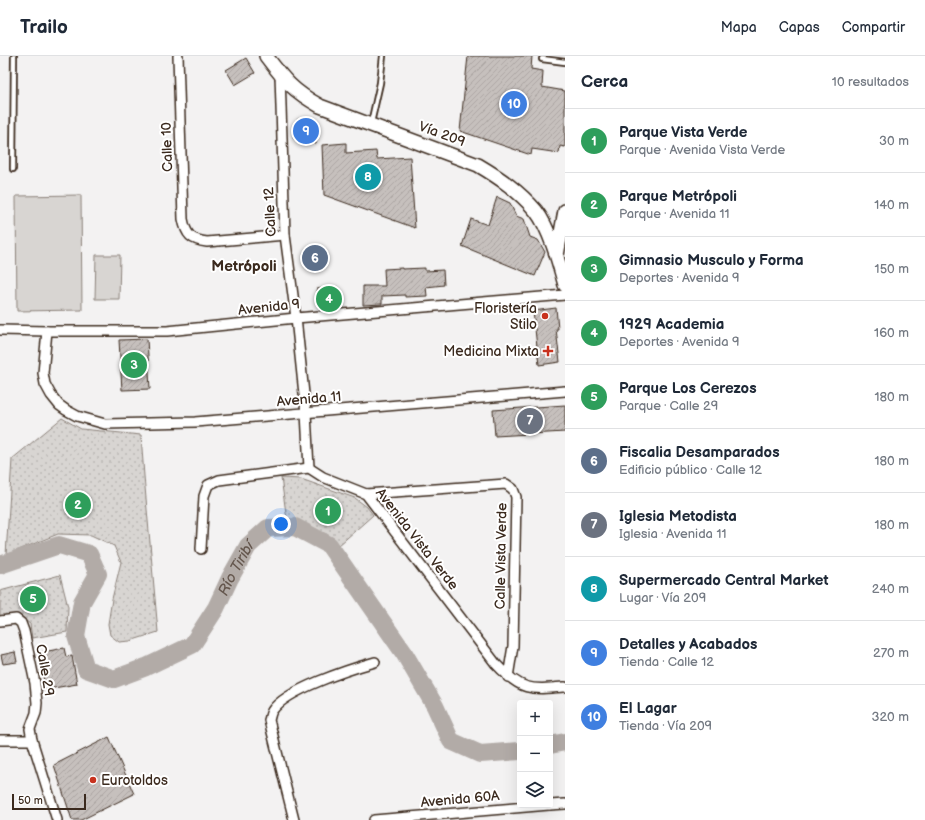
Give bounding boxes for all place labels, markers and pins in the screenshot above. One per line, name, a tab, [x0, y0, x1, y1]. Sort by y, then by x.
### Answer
pin: 10	[501, 89, 527, 119]
pin: 9	[293, 116, 319, 146]
pin: 8	[355, 162, 381, 192]
pin: 6	[302, 243, 328, 273]
pin: 4	[316, 284, 342, 314]
place label: Floristería Stilo	[474, 300, 537, 333]
marker: Floristería Stilo	[540, 311, 550, 321]
place label: Medicina Mixta	[443, 343, 539, 360]
marker: Medicina Mixta	[542, 345, 554, 357]
pin: 3	[121, 350, 147, 380]
pin: 7	[517, 406, 543, 436]
pin: 2	[65, 490, 91, 520]
pin: 1	[315, 496, 341, 526]
pin: 5	[20, 584, 46, 614]
place label: Eurotoldos	[101, 772, 168, 789]
marker: Eurotoldos	[88, 775, 98, 785]

